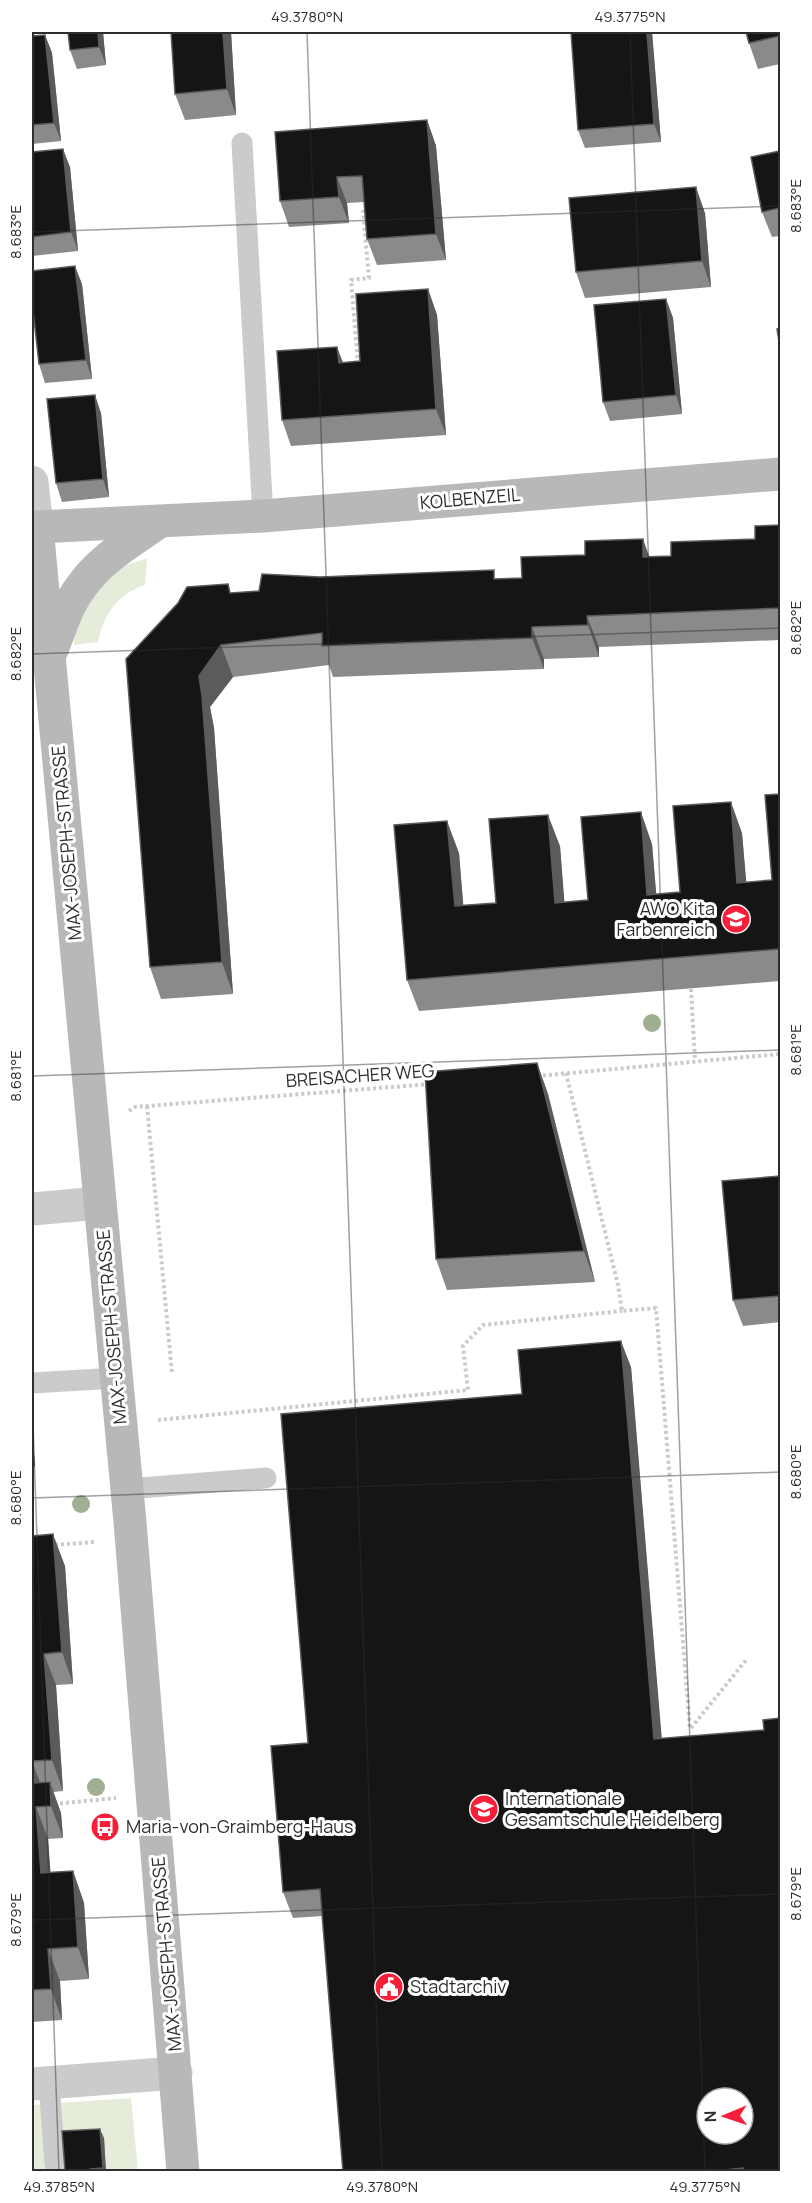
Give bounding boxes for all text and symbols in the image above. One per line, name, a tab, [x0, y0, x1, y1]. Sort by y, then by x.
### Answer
text: 49.3780°N	[271, 6, 343, 27]
text: 49.3775°N	[595, 6, 665, 27]
text: 8.683°E	[785, 179, 806, 233]
text: 8.683°E	[5, 205, 26, 259]
street label: KOLBENZEIL	[419, 482, 521, 514]
text: 8.682°E	[785, 601, 806, 655]
text: 8.682°E	[5, 627, 26, 681]
street label: MAX-JOSEPH-STRASSE	[46, 745, 86, 941]
place label: AWO Kita Farbenreich	[617, 896, 715, 941]
school or university icon: AWO Kita Farbenreich	[720, 903, 752, 935]
text: 8.681°E	[785, 1024, 806, 1076]
text: 8.681°E	[5, 1050, 26, 1102]
street label: BREISACHER WEG	[285, 1058, 435, 1092]
street label: MAX-JOSEPH-STRASSE	[91, 1229, 131, 1425]
text: 8.680°E	[785, 1445, 806, 1499]
text: 8.680°E	[5, 1471, 26, 1525]
place label: Internationale Gesamtschule Heidelberg	[505, 1786, 720, 1831]
school or university icon: Internationale Gesamtschule Heidelberg	[468, 1793, 500, 1825]
bus stop icon: Maria-von-Graimberg-Haus	[89, 1811, 121, 1843]
place label: Maria-von-Graimberg-Haus	[126, 1814, 353, 1838]
street label: MAX-JOSEPH-STRASSE	[146, 1856, 186, 2052]
text: 8.679°E	[785, 1867, 806, 1921]
text: 8.679°E	[5, 1893, 26, 1947]
public building icon: Stadtarchiv	[373, 1971, 405, 2003]
place label: Stadtarchiv	[410, 1974, 507, 1998]
north arrow	[695, 2086, 755, 2146]
text: N	[699, 2110, 721, 2123]
text: 49.3785°N	[23, 2176, 95, 2197]
text: 49.3780°N	[346, 2176, 418, 2197]
text: 49.3775°N	[670, 2176, 740, 2197]

